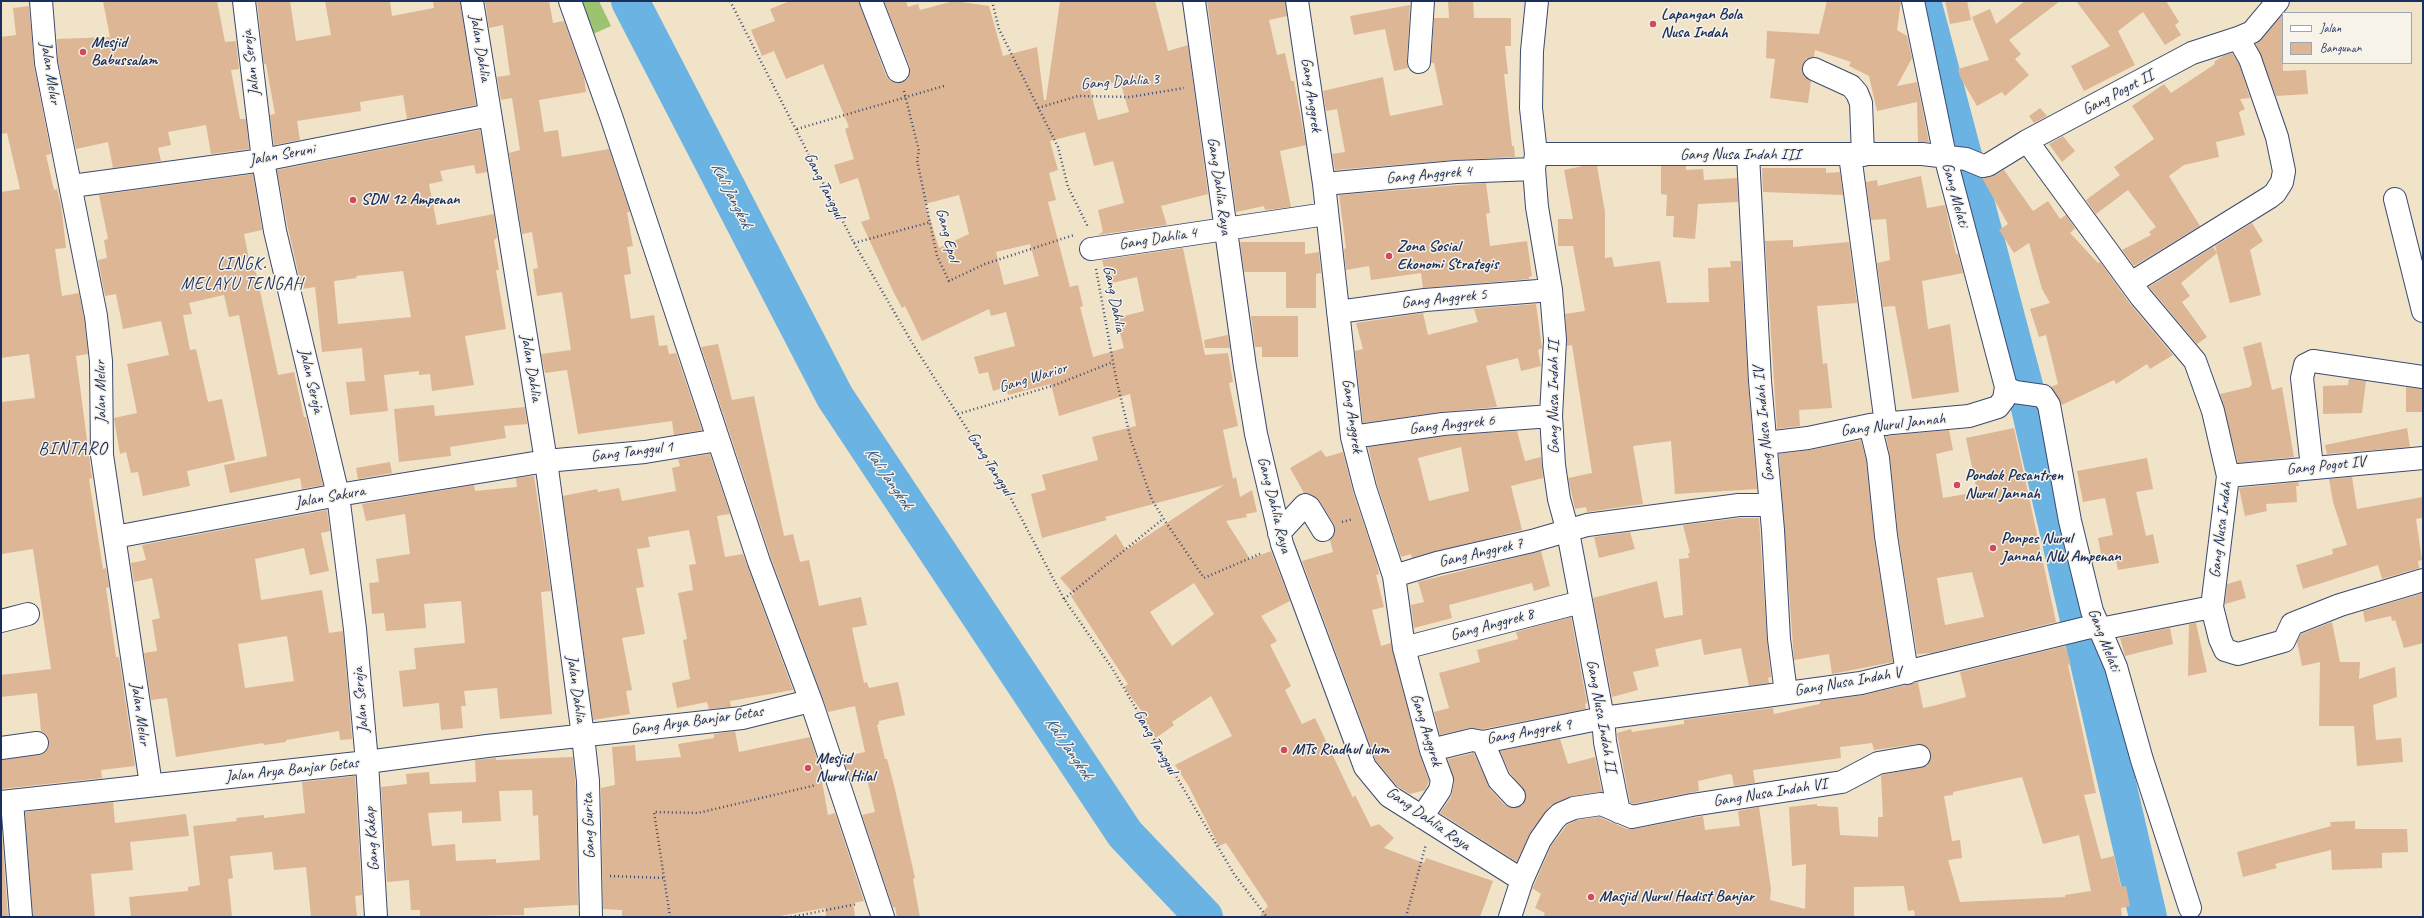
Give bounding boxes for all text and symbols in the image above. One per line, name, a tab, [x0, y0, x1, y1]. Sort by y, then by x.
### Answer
place label: Lapangan Bola Nusa Indah	[1661, 5, 1742, 43]
legend	[2282, 12, 2412, 64]
street label: Jalan Dahlia	[465, 13, 495, 83]
marker: Lapangan Bola Nusa Indah	[1648, 19, 1658, 29]
text: Jalan	[2320, 20, 2341, 36]
street label: Jalan Seroja	[237, 29, 265, 97]
place label: Mesjid Babussalam	[91, 33, 157, 71]
street label: Jalan Melur	[36, 40, 64, 106]
text: Bangunan	[2320, 40, 2361, 56]
marker: Mesjid Babussalam	[78, 47, 88, 57]
street label: Gang Anggrek	[1296, 57, 1326, 133]
street label: Gang Pogot II	[2079, 66, 2157, 120]
street label: Gang Dahlia 3	[1080, 70, 1160, 94]
street label: Gang Dahlia Raya	[1203, 136, 1235, 236]
street label: Jalan Seruni	[248, 140, 316, 170]
street label: Gang Nusa Indah III	[1680, 145, 1800, 165]
street label: Gang Tanggul	[800, 150, 848, 222]
water label: Kali Jangkok	[706, 159, 756, 231]
street label: Gang Melati	[1937, 161, 1973, 229]
street label: Gang Anggrek 4	[1385, 162, 1473, 188]
place label: SDN 12 Ampenan	[361, 190, 460, 210]
marker: SDN 12 Ampenan	[348, 195, 358, 205]
street label: Gang Epol	[931, 206, 963, 264]
street label: Gang Dahlia 4	[1118, 223, 1198, 255]
place label: Zona Sosial Ekonomi Strategis	[1397, 237, 1498, 275]
marker: Zona Sosial Ekonomi Strategis	[1384, 251, 1394, 261]
district label: LINGK. MELAYU TENGAH	[181, 255, 303, 295]
street label: Gang Dahlia	[1098, 264, 1130, 334]
street label: Gang Anggrek 5	[1400, 285, 1488, 313]
street label: Jalan Dahlia	[516, 333, 546, 403]
street label: Gang Nusa Indah II	[1544, 340, 1564, 454]
street label: Jalan Seroja	[294, 347, 328, 415]
street label: Gang Warior	[997, 359, 1069, 397]
street label: Jalan Melur	[91, 360, 111, 424]
street label: Gang Nusa Indah IV	[1749, 366, 1779, 482]
street label: Gang Anggrek	[1337, 378, 1367, 454]
street label: Gang Nurul Jannah	[1840, 409, 1946, 441]
street label: Gang Anggrek 6	[1408, 411, 1496, 439]
street label: Gang Tanggul	[963, 429, 1017, 499]
street label: Gang Tanggul 1	[590, 437, 674, 467]
district label: BINTARO	[39, 438, 107, 460]
water label: Kali Jangkok	[860, 443, 916, 513]
street label: Gang Pogot IV	[2286, 452, 2366, 480]
street label: Gang Dahlia Raya	[1253, 455, 1295, 555]
place label: Pondok Pesantren Nurul Jannah	[1965, 466, 2063, 504]
marker: Pondok Pesantren Nurul Jannah	[1952, 480, 1962, 490]
street label: Jalan Sakura	[294, 481, 366, 513]
street label: Gang Nusa Indah	[2206, 481, 2236, 579]
place label: Ponpes Nurul Jannah NW Ampenan	[2001, 529, 2121, 567]
street label: Gang Anggrek 7	[1437, 534, 1525, 572]
marker: Ponpes Nurul Jannah NW Ampenan	[1988, 543, 1998, 553]
street label: Gang Anggrek 8	[1448, 605, 1536, 645]
street label: Gang Melati	[2083, 606, 2125, 674]
street label: Jalan Dahlia	[562, 654, 590, 724]
street label: Gang Nusa Indah II	[1582, 658, 1620, 774]
street label: Gang Nusa Indah V	[1793, 663, 1903, 701]
street label: Jalan Seroja	[349, 666, 373, 734]
street label: Jalan Melur	[126, 681, 154, 747]
street label: Gang Anggrek	[1406, 691, 1446, 769]
street label: Gang Arya Banjar Getas	[630, 702, 764, 740]
street label: Gang Tanggul	[1129, 706, 1181, 778]
water label: Kali Jangkok	[1040, 713, 1096, 783]
street label: Gang Anggrek 9	[1485, 715, 1573, 749]
place label: MTs Riadhul ulum	[1292, 740, 1389, 760]
marker: MTs Riadhul ulum	[1279, 745, 1289, 755]
place label: Mesjid Nurul Hilal	[816, 749, 875, 787]
street label: Jalan Arya Banjar Getas	[224, 753, 360, 787]
marker: Mesjid Nurul Hilal	[803, 763, 813, 773]
street label: Gang Nusa Indah VI	[1712, 775, 1828, 811]
street label: Gang Dahlia Raya	[1382, 783, 1474, 855]
street label: Gang Gurita	[578, 793, 600, 859]
street label: Gang Kakap	[360, 806, 384, 872]
place label: Masjid Nurul Hadist Banjar	[1599, 887, 1754, 907]
marker: Masjid Nurul Hadist Banjar	[1586, 892, 1596, 902]

